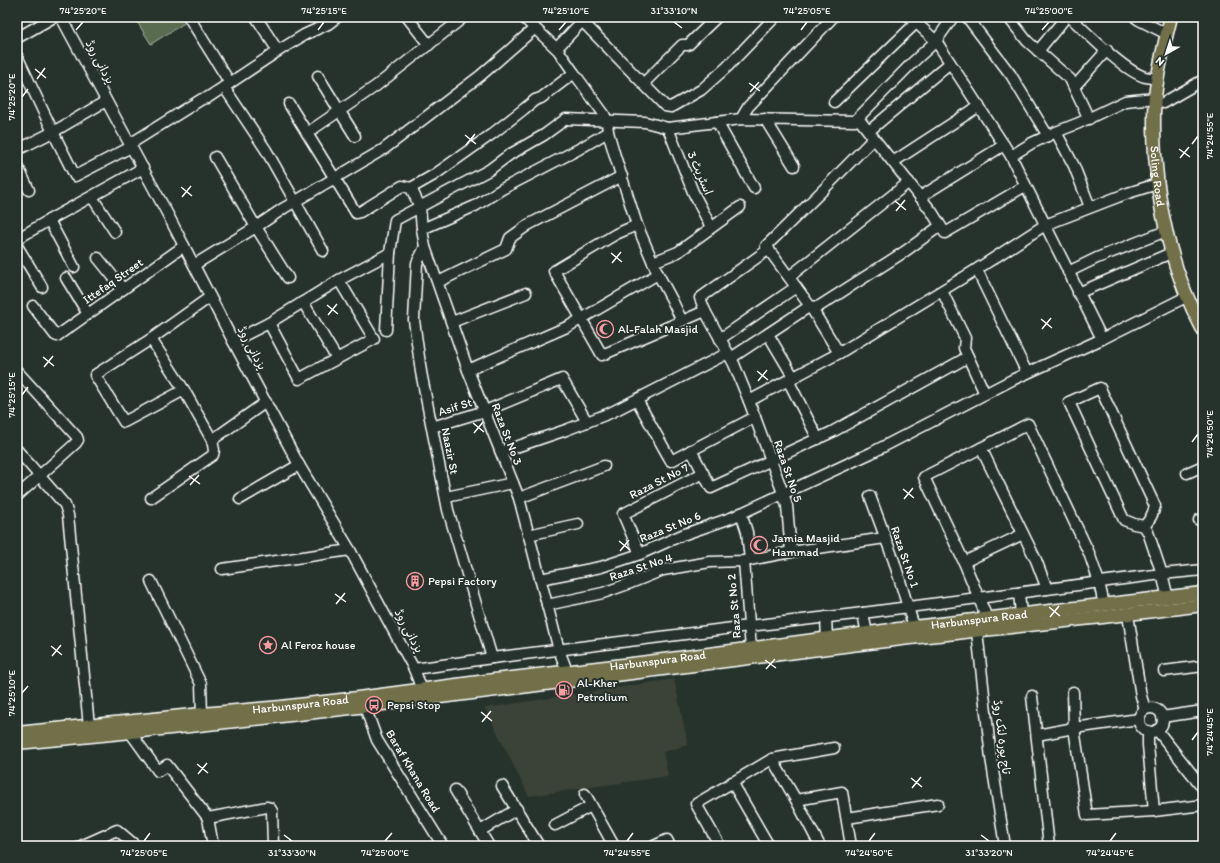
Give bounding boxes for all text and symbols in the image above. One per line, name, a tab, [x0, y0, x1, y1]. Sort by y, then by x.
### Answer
text: 74°25'20"E	[60, 4, 107, 17]
text: 74°25'15"E	[301, 4, 347, 17]
text: 74°25'10"E	[543, 4, 590, 17]
text: 31°33'10"N	[651, 4, 698, 17]
text: 74°25'05"E	[784, 4, 831, 17]
text: 74°25'00"E	[1025, 4, 1073, 17]
north arrow	[1146, 34, 1186, 74]
street label: یزدانی روڈ	[82, 38, 117, 87]
text: N	[1153, 54, 1167, 69]
text: 74°25'20"E	[5, 73, 18, 120]
text: 74°24'55"E	[1203, 112, 1216, 159]
street label: Soling Road	[1148, 146, 1168, 208]
street label: اسٹریٹ 3	[685, 149, 715, 197]
street label: Ittefaq Street	[80, 255, 146, 307]
mosque icon: Al-Falah Masjid	[595, 319, 615, 339]
place label: Al-Falah Masjid	[618, 322, 699, 336]
street label: یزدانی روڈ	[234, 324, 269, 373]
text: 74°25'15"E	[5, 372, 18, 418]
street label: Asif St	[436, 395, 474, 419]
street label: Raza St No 3	[489, 401, 525, 467]
text: 74°24'50"E	[1203, 410, 1216, 458]
street label: Naazir St	[439, 426, 461, 476]
street label: Raza St No 5	[771, 438, 805, 504]
street label: Raza St No 7	[627, 460, 691, 502]
street label: Raza St No 6	[637, 508, 703, 546]
street label: Raza St No 1	[888, 524, 922, 590]
place label: Jamia Masjid Hammad	[772, 531, 840, 559]
mosque icon: Jamia Masjid Hammad	[749, 535, 769, 555]
street label: Raza St No 4	[608, 550, 674, 584]
building icon: Pepsi Factory	[405, 571, 425, 591]
street label: Raza St No 2	[724, 572, 744, 639]
place label: Pepsi Factory	[428, 574, 497, 588]
street label: یزدانی روڈ	[391, 607, 426, 656]
street label: Harbunspura Road	[930, 607, 1029, 632]
place icon: Al Feroz house	[258, 635, 278, 655]
place label: Al Feroz house	[281, 638, 356, 652]
street label: Harbunspura Road	[609, 647, 707, 673]
text: 74°25'10"E	[5, 669, 18, 716]
place label: Al-Kher Petrolium	[577, 676, 628, 704]
fuel station icon: Al-Kher Petrolium	[554, 680, 574, 700]
street label: Harbunspura Road	[252, 692, 350, 717]
bus stop icon: Pepsi Stop	[364, 695, 384, 715]
place label: Pepsi Stop	[387, 698, 440, 712]
street label: تاج پورہ لنک روڈ	[988, 699, 1014, 776]
text: 74°24'45"E	[1203, 708, 1216, 756]
street label: Baraf Khana Road	[383, 727, 443, 815]
text: 74°25'05"E	[121, 846, 168, 859]
text: 31°33'30"N	[268, 846, 316, 859]
text: 74°25'00"E	[361, 846, 409, 859]
text: 74°24'55"E	[604, 846, 651, 859]
text: 74°24'50"E	[845, 846, 893, 859]
text: 31°33'20"N	[965, 846, 1013, 859]
text: 74°24'45"E	[1086, 846, 1134, 859]

